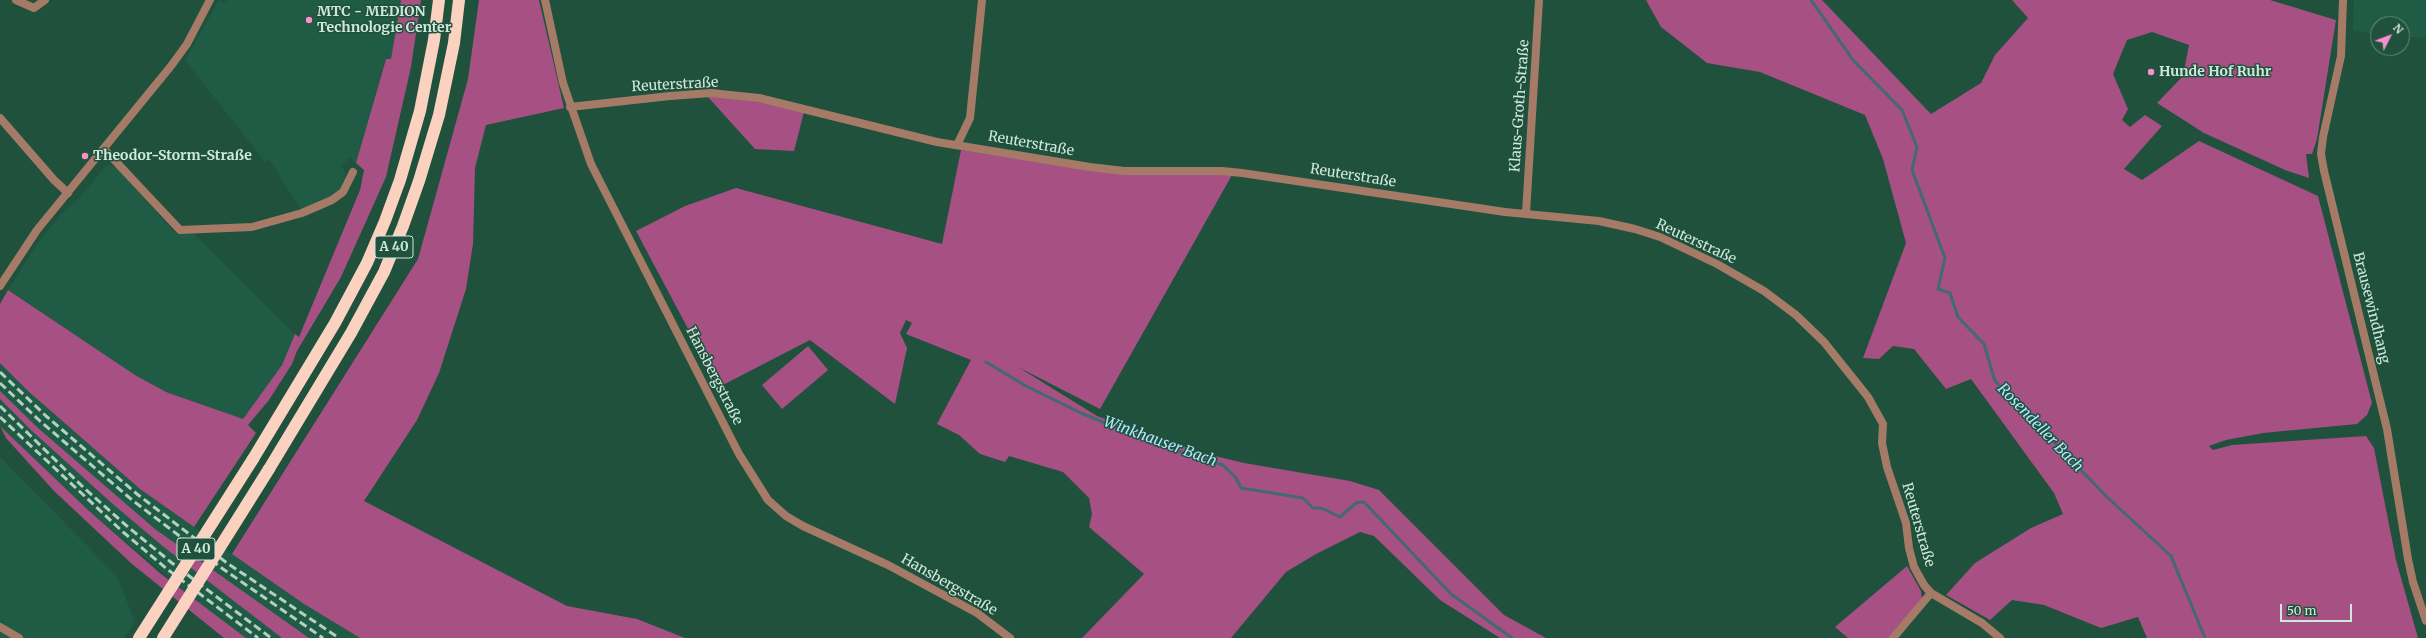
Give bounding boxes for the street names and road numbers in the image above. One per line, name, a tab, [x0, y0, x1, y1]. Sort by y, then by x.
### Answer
street label: Klaus-Groth-Straße	[1507, 39, 1533, 173]
street label: Reuterstraße	[631, 74, 719, 96]
street label: Reuterstraße	[987, 128, 1075, 160]
street label: Reuterstraße	[1309, 161, 1397, 191]
street label: Reuterstraße	[1653, 216, 1739, 268]
road number: A 40	[375, 236, 413, 258]
street label: Brausewindhang	[2349, 250, 2393, 366]
street label: Hansbergstraße	[682, 324, 746, 428]
street label: Reuterstraße	[1898, 481, 1938, 569]
road number: A 40	[177, 538, 215, 560]
street label: Hansbergstraße	[898, 551, 1000, 619]

